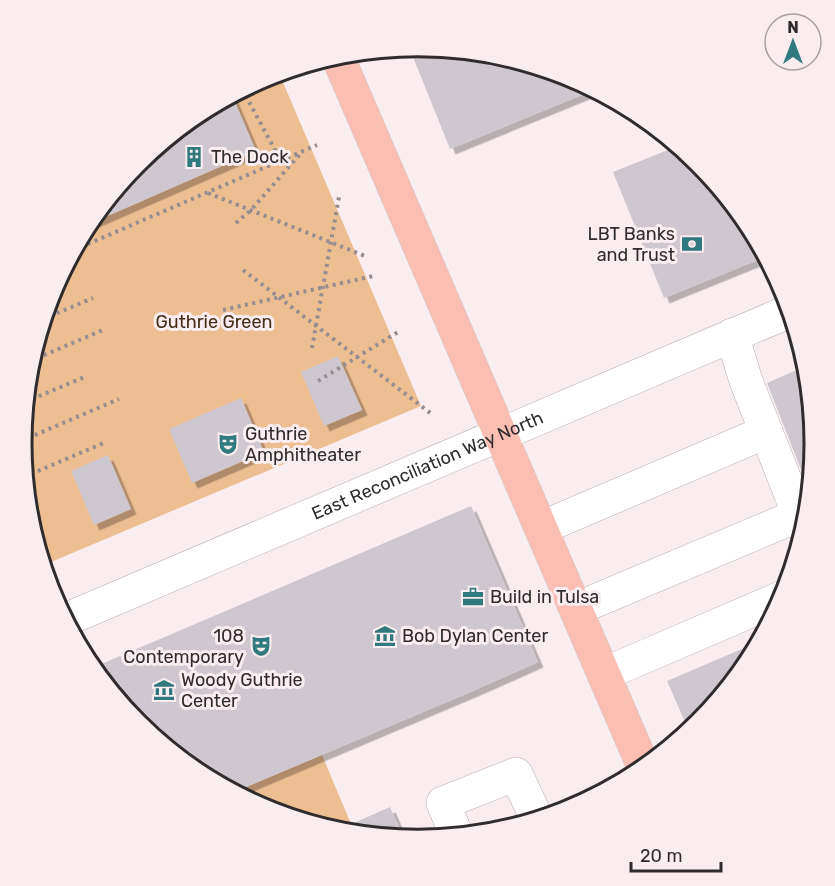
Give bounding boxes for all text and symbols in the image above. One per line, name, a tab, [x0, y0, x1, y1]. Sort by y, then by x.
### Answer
north arrow	[763, 12, 823, 72]
text: N	[787, 18, 799, 37]
building icon: The Dock	[182, 145, 206, 169]
place label: The Dock	[211, 146, 289, 168]
place label: LBT Banks and Trust	[588, 223, 675, 266]
bank icon: LBT Banks and Trust	[680, 232, 704, 256]
park label: Guthrie Green	[156, 311, 272, 333]
street label: East Reconciliation Way North	[308, 406, 547, 525]
place label: Guthrie Amphitheater	[245, 423, 361, 466]
theatre icon: Guthrie Amphitheater	[216, 432, 240, 456]
office icon: Build in Tulsa	[461, 585, 485, 609]
place label: Build in Tulsa	[490, 586, 599, 608]
museum icon: Bob Dylan Center	[373, 624, 397, 648]
place label: 108 Contemporary	[123, 625, 244, 668]
place label: Bob Dylan Center	[402, 625, 548, 647]
theatre icon: 108 Contemporary	[249, 634, 273, 658]
place label: Woody Guthrie Center	[181, 669, 303, 712]
museum icon: Woody Guthrie Center	[152, 678, 176, 702]
scale bar	[631, 835, 721, 873]
text: 20 m	[640, 845, 682, 867]

